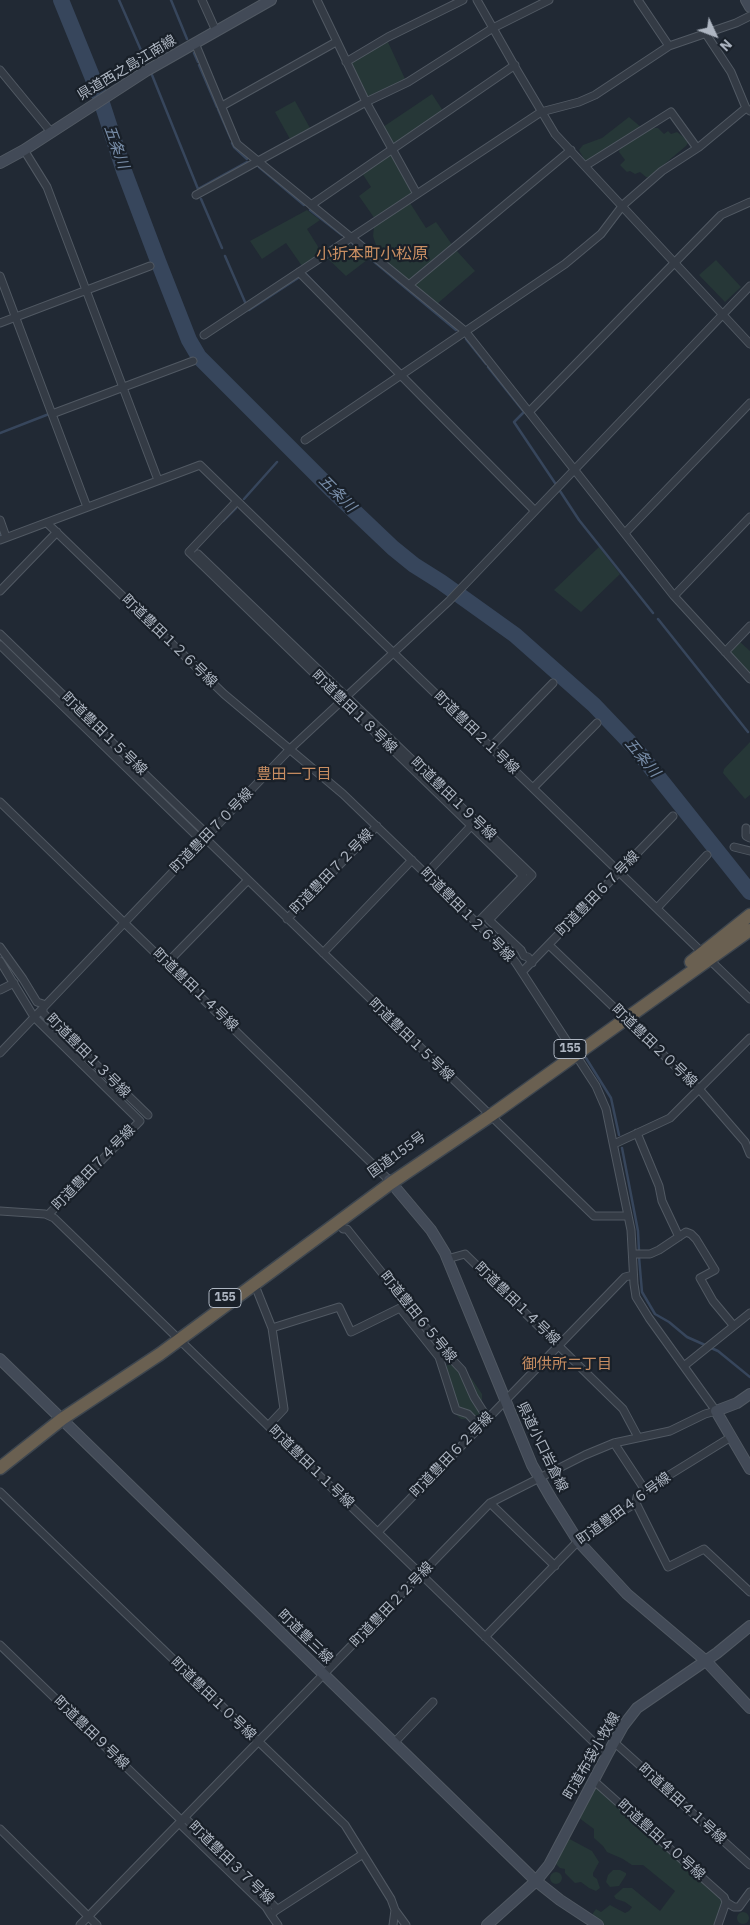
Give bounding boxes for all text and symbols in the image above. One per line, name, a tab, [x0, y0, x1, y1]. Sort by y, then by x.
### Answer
north arrow	[690, 10, 740, 60]
street label: 県道西之島江南線	[75, 32, 179, 104]
text: N	[716, 35, 736, 55]
water label: 五条川	[100, 123, 132, 171]
district label: 小折本町小松原	[316, 244, 428, 264]
water label: 五条川	[315, 472, 359, 516]
street label: 町道豊田１２６号線	[118, 591, 220, 691]
street label: 町道豊田１８号線	[308, 667, 400, 757]
street label: 町道豊田２１号線	[430, 688, 522, 778]
street label: 町道豊田１５号線	[58, 689, 150, 779]
water label: 五条川	[621, 735, 663, 781]
street label: 町道豊田１９号線	[407, 754, 499, 844]
district label: 豊田一丁目	[257, 766, 331, 784]
street label: 町道豊田７０号線	[167, 785, 257, 877]
street label: 町道豊田７２号線	[287, 826, 377, 918]
street label: 町道豊田６７号線	[553, 848, 643, 940]
street label: 町道豊田１２６号線	[417, 865, 517, 965]
street label: 町道豊田１４号線	[149, 945, 241, 1035]
street label: 町道豊田１５号線	[365, 995, 457, 1085]
street label: 町道豊田２０号線	[608, 1001, 700, 1091]
street label: 町道豊田１３号線	[42, 1010, 134, 1102]
road number: 155	[554, 1040, 586, 1058]
street label: 町道豊田７４号線	[49, 1122, 139, 1214]
street label: 国道155号	[365, 1128, 429, 1182]
street label: 町道豊田１４号線	[471, 1259, 563, 1349]
street label: 町道豊田６５号線	[376, 1268, 460, 1366]
road number: 155	[209, 1289, 241, 1308]
district label: 御供所二丁目	[522, 1356, 612, 1374]
street label: 県道小口岩倉線	[513, 1399, 571, 1495]
street label: 町道豊田６２号線	[407, 1409, 497, 1501]
street label: 町道豊田１１号線	[265, 1422, 357, 1512]
street label: 町道豊田４６号線	[574, 1469, 674, 1549]
street label: 町道豊田２２号線	[347, 1559, 437, 1651]
street label: 町道豊三線	[274, 1607, 336, 1667]
street label: 町道豊田１０号線	[167, 1654, 259, 1744]
street label: 町道豊田９号線	[50, 1693, 132, 1773]
street label: 町道布袋小牧線	[560, 1709, 624, 1803]
street label: 町道豊田４１号線	[635, 1760, 729, 1848]
street label: 町道豊田４０号線	[614, 1796, 708, 1884]
street label: 町道豊田３７号線	[185, 1818, 277, 1908]

